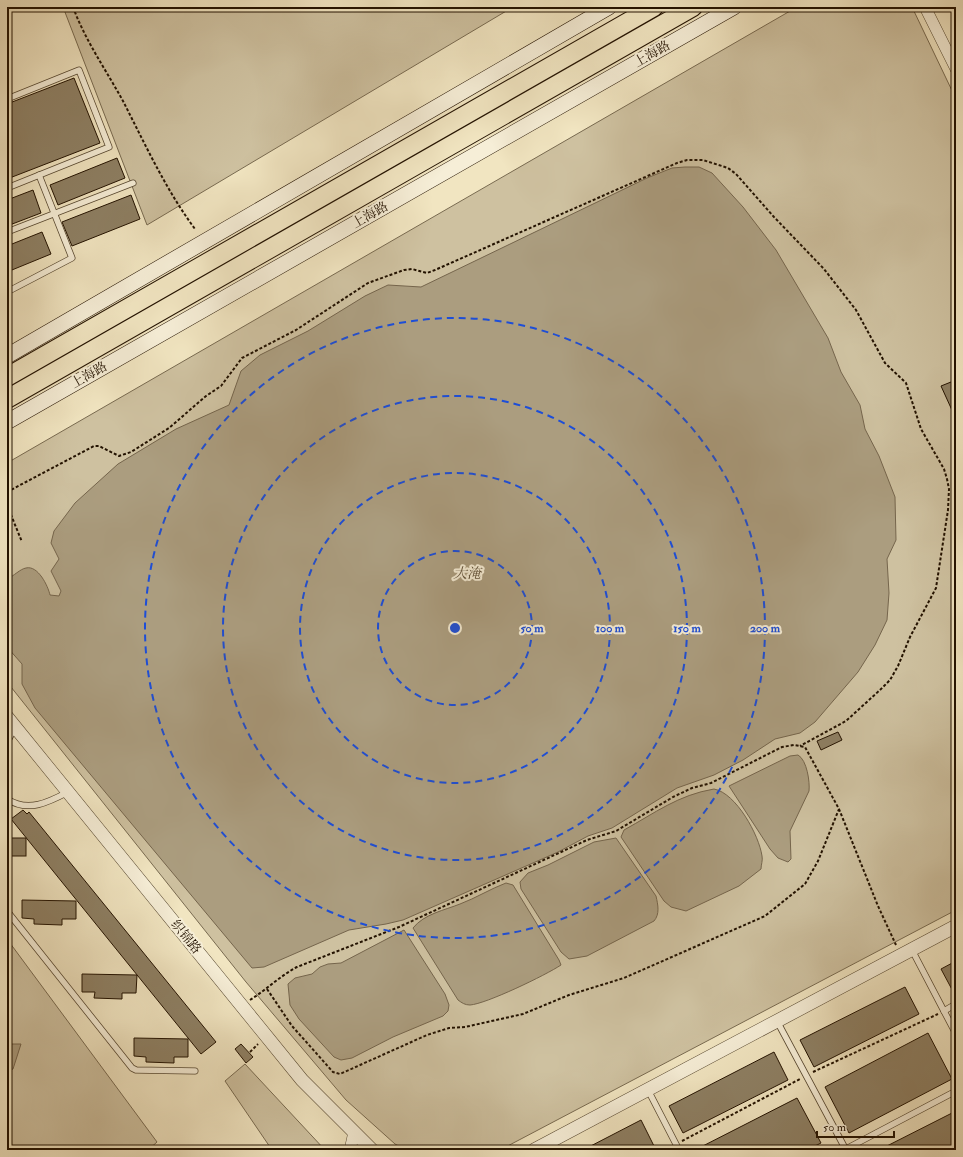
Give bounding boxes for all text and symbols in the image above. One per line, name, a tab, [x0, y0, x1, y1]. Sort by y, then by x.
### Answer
street label: 上海路	[631, 37, 673, 71]
street label: 上海路	[349, 198, 391, 232]
street label: 上海路	[68, 358, 110, 392]
water label: 大淹	[453, 565, 483, 582]
centre of rings	[448, 621, 462, 635]
text: 50 m	[520, 621, 544, 636]
text: 100 m	[596, 621, 625, 636]
text: 150 m	[673, 621, 701, 636]
text: 200 m	[750, 621, 781, 636]
street label: 织锦路	[168, 917, 204, 957]
scale bar	[817, 1113, 894, 1139]
text: 50 m	[823, 1120, 847, 1135]

